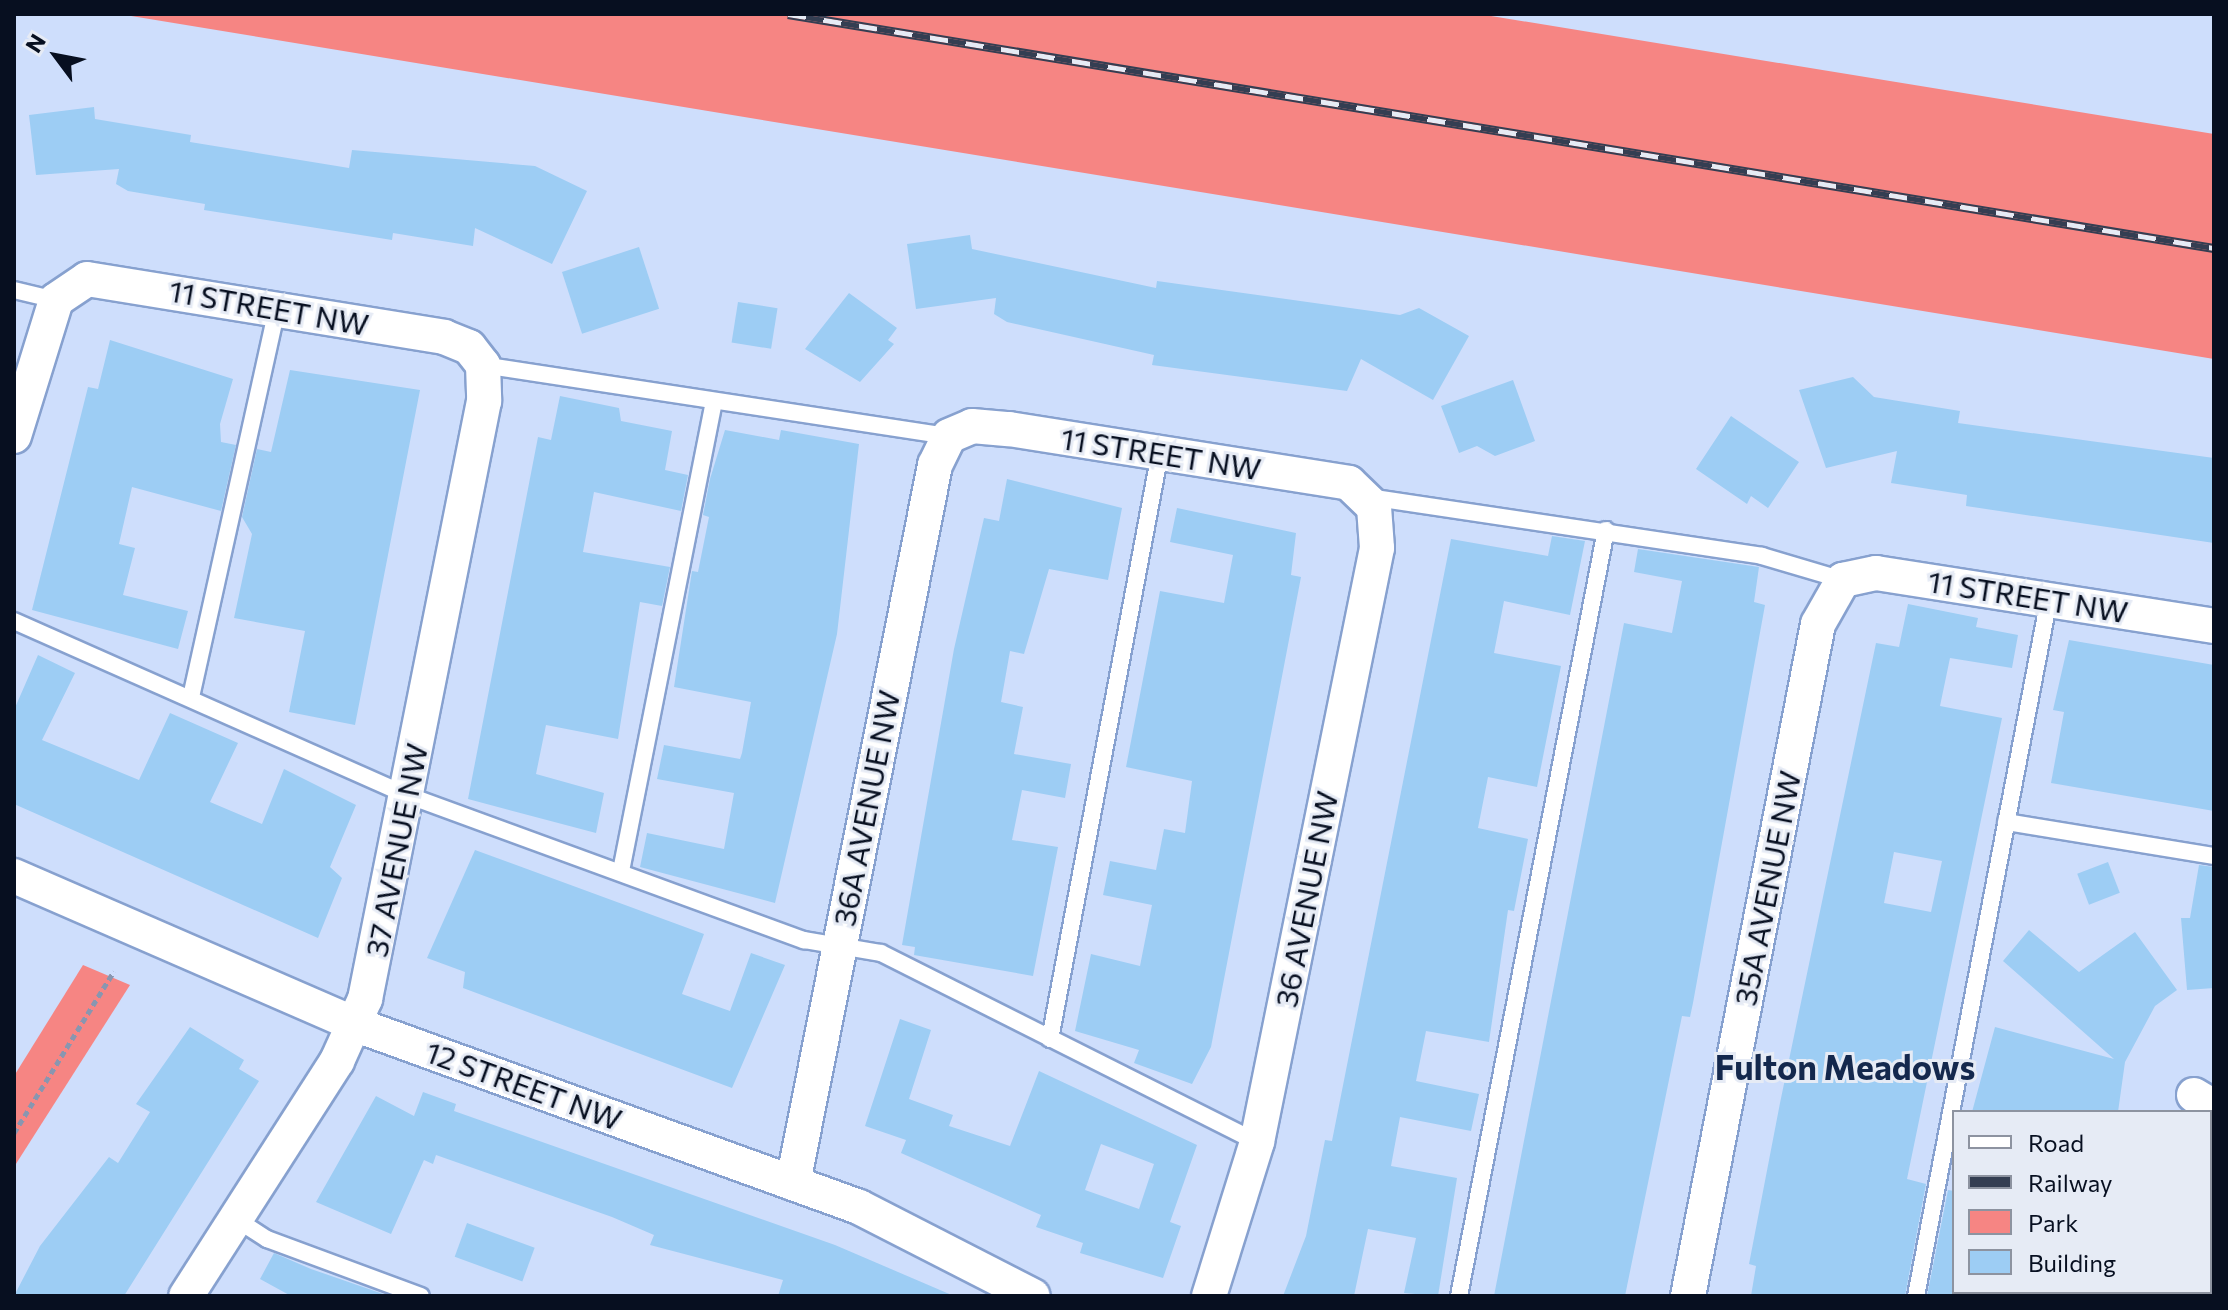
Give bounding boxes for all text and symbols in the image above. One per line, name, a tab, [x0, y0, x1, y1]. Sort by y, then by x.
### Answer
north arrow	[16, 16, 96, 96]
text: N	[19, 29, 51, 57]
street label: 11 STREET NW	[167, 272, 371, 342]
street label: 11 STREET NW	[1059, 419, 1263, 487]
street label: 11 STREET NW	[1926, 562, 2130, 630]
street label: 36A AVENUE NW	[825, 687, 907, 929]
street label: 37 AVENUE NW	[358, 740, 434, 960]
street label: 35A AVENUE NW	[1727, 768, 1807, 1008]
street label: 36 AVENUE NW	[1267, 788, 1345, 1010]
street label: 12 STREET NW	[421, 1033, 627, 1137]
district label: Fulton Meadows	[1715, 1047, 1975, 1087]
legend	[1952, 1110, 2212, 1294]
text: Road	[2028, 1128, 2084, 1157]
text: Railway	[2028, 1168, 2113, 1197]
text: Park	[2028, 1208, 2078, 1237]
text: Building	[2028, 1248, 2116, 1277]

